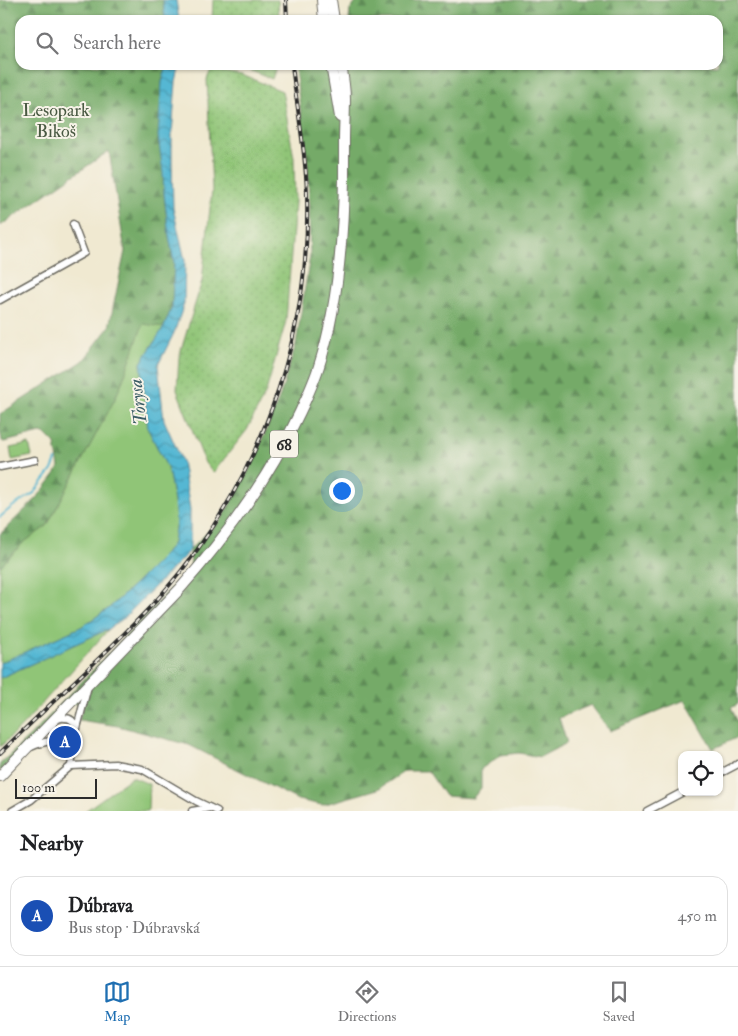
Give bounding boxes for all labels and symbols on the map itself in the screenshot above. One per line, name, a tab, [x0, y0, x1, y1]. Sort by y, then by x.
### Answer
park label: Lesopark Bikoš	[22, 99, 90, 143]
water label: Torysa	[123, 377, 153, 426]
road number: 68	[270, 430, 298, 458]
your location	[329, 478, 355, 504]
pin: A	[49, 723, 81, 761]
scale bar	[15, 776, 98, 799]

